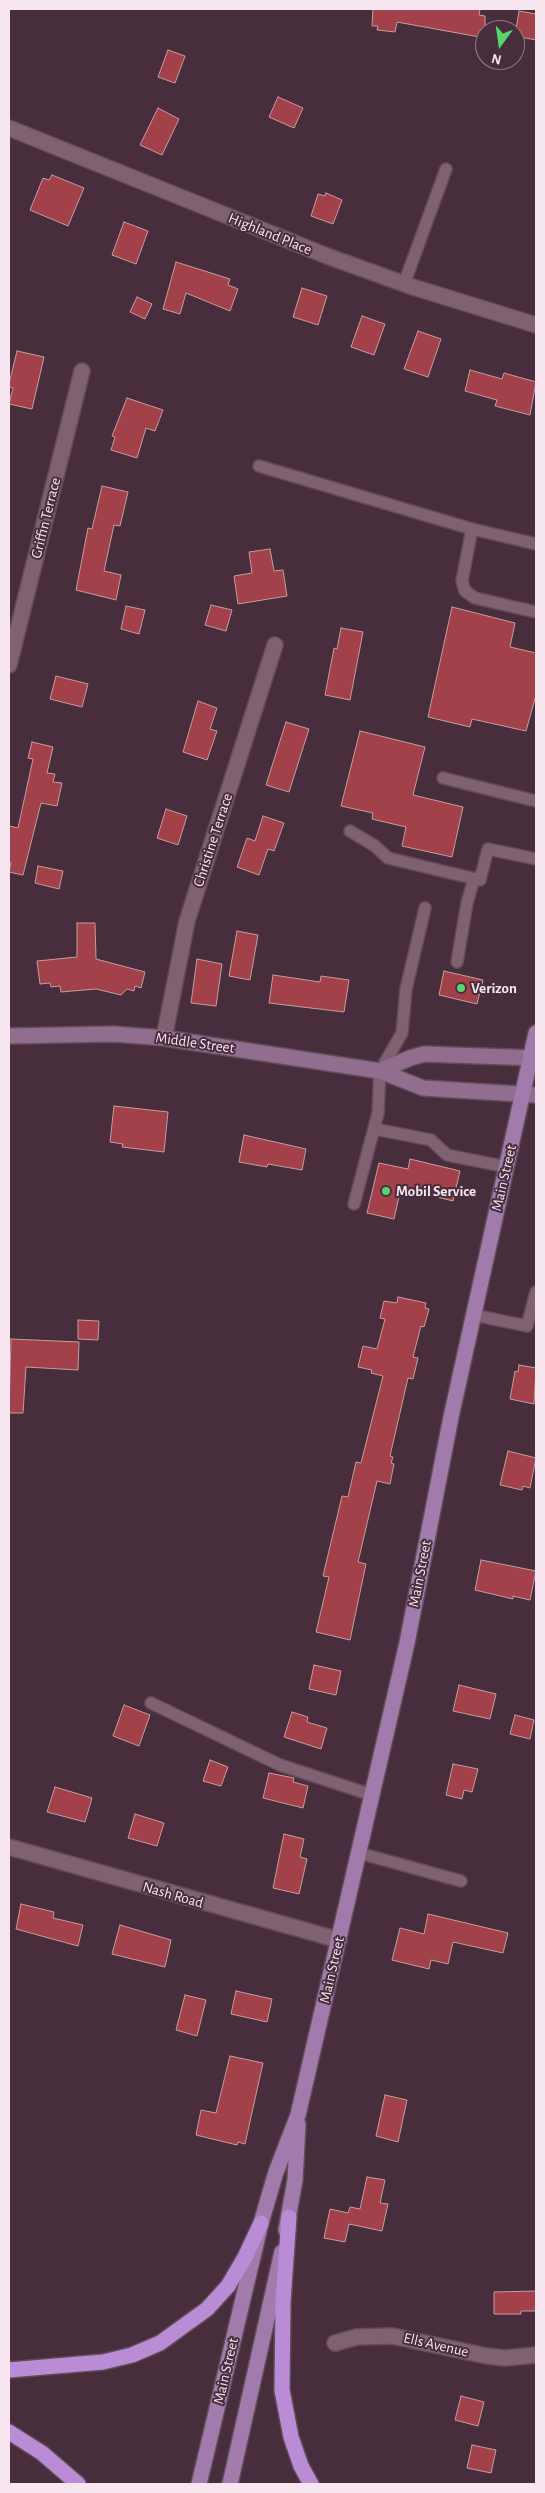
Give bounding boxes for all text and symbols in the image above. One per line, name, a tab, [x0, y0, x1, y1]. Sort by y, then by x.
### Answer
north arrow	[475, 20, 525, 70]
text: N	[490, 51, 503, 67]
street label: Highland Place	[226, 209, 314, 259]
street label: Griffin Terrace	[27, 476, 65, 560]
street label: Christine Terrace	[189, 791, 237, 889]
place label: Verizon	[471, 979, 517, 997]
marker: Verizon	[455, 982, 467, 994]
street label: Middle Street	[154, 1029, 236, 1057]
street label: Main Street	[488, 1143, 520, 1213]
place label: Mobil Service	[396, 1182, 476, 1200]
marker: Mobil Service	[380, 1185, 392, 1197]
street label: Main Street	[405, 1539, 435, 1609]
street label: Nash Road	[140, 1878, 206, 1912]
street label: Main Street	[316, 1935, 348, 2005]
street label: Ells Avenue	[402, 2329, 470, 2361]
street label: Main Street	[210, 2336, 242, 2406]

